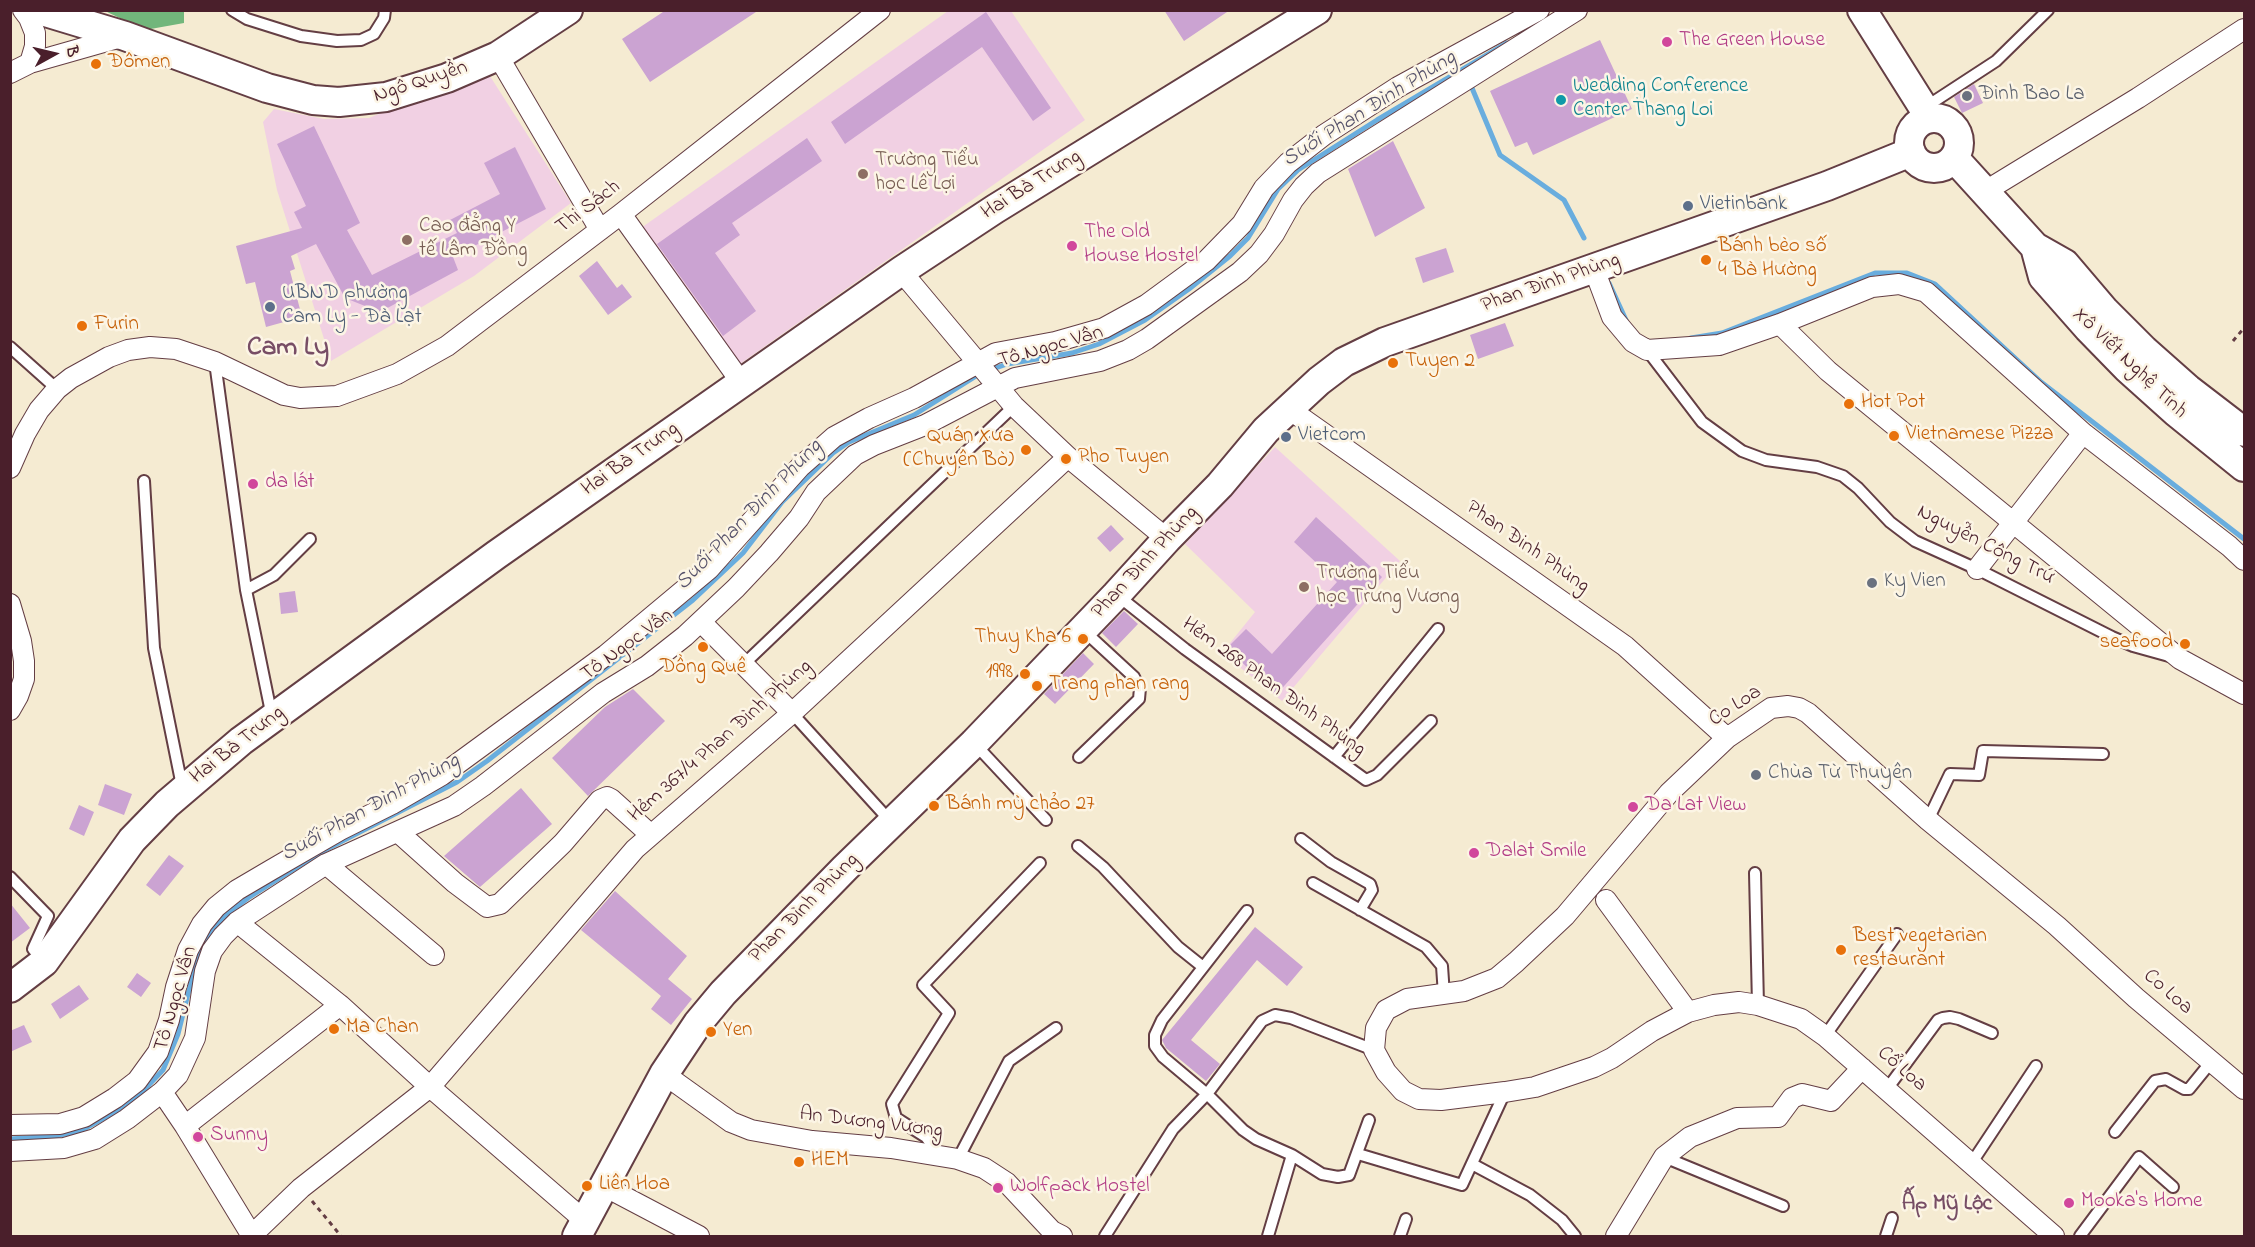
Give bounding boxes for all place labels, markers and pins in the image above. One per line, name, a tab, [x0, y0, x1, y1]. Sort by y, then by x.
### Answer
place label: The Green House	[1679, 29, 1825, 55]
marker: The Green House	[1660, 35, 1674, 49]
place label: Đômen	[108, 51, 170, 77]
marker: Đômen	[89, 57, 103, 71]
place label: Wedding Conference Center Thang Loi	[1573, 75, 1748, 125]
place label: Đình Bao La	[1979, 83, 2085, 109]
marker: Đình Bao La	[1960, 89, 1974, 103]
marker: Wedding Conference Center Thang Loi	[1554, 93, 1568, 107]
place label: Trường Tiểu học Lê Lợi	[875, 149, 979, 199]
marker: Trường Tiểu học Lê Lợi	[856, 167, 870, 181]
place label: Vietinbank	[1700, 193, 1787, 219]
marker: Vietinbank	[1681, 199, 1695, 213]
place label: Cao đẳng Y tế Lâm Đồng	[419, 215, 528, 265]
place label: The Old House Hostel	[1084, 221, 1198, 271]
marker: Cao đẳng Y tế Lâm Đồng	[400, 233, 414, 247]
place label: Bánh bèo số 4 Bà Hường	[1718, 235, 1827, 285]
marker: The Old House Hostel	[1065, 239, 1079, 253]
marker: Bánh bèo số 4 Bà Hường	[1699, 253, 1713, 267]
place label: UBND phường Cam Ly - Đà Lạt	[282, 282, 422, 332]
marker: UBND phường Cam Ly - Đà Lạt	[263, 300, 277, 314]
place label: Furin	[94, 313, 139, 339]
marker: Furin	[75, 319, 89, 333]
place label: Tuyen 2	[1405, 350, 1475, 376]
marker: Tuyen 2	[1386, 356, 1400, 370]
place label: Hot Pot	[1861, 391, 1925, 417]
marker: Hot Pot	[1842, 397, 1856, 411]
place label: Vietnamese Pizza	[1906, 423, 2054, 449]
place label: Vietcom	[1298, 424, 1366, 450]
place label: Quán Xưa (Chuyên Bò)	[903, 425, 1014, 475]
marker: Vietnamese Pizza	[1887, 429, 1901, 443]
marker: Vietcom	[1279, 430, 1293, 444]
marker: Quán Xưa (Chuyên Bò)	[1019, 443, 1033, 457]
place label: Pho Tuyen	[1078, 446, 1169, 472]
marker: Pho Tuyen	[1059, 452, 1073, 466]
place label: da lát	[265, 471, 315, 497]
marker: da lát	[246, 477, 260, 491]
place label: Trường Tiểu học Trưng Vương	[1316, 562, 1460, 612]
place label: Ky Vien	[1884, 570, 1946, 596]
marker: Ky Vien	[1865, 576, 1879, 590]
marker: Trường Tiểu học Trưng Vương	[1297, 580, 1311, 594]
place label: Thuy Kha 6	[974, 626, 1071, 652]
place label: seafood	[2099, 631, 2173, 657]
marker: Thuy Kha 6	[1076, 632, 1090, 646]
marker: seafood	[2178, 637, 2192, 651]
marker: Dồng Quê	[696, 640, 710, 654]
place label: Dồng Quê	[660, 656, 746, 682]
place label: 1998	[986, 661, 1013, 687]
marker: 1998	[1018, 667, 1032, 681]
place label: Trang phan rang	[1049, 673, 1189, 699]
marker: Trang phan rang	[1030, 679, 1044, 693]
place label: Chùa Từ Thuyên	[1768, 762, 1912, 788]
marker: Chùa Từ Thuyên	[1749, 768, 1763, 782]
place label: Bánh mỳ chảo 27	[946, 793, 1095, 819]
place label: Da Lat View	[1645, 794, 1746, 820]
marker: Bánh mỳ chảo 27	[927, 799, 941, 813]
marker: Da Lat View	[1626, 800, 1640, 814]
place label: Dalat Smile	[1486, 840, 1586, 866]
marker: Dalat Smile	[1467, 846, 1481, 860]
place label: Best vegetarian restaurant	[1853, 925, 1987, 975]
marker: Best vegetarian restaurant	[1834, 943, 1848, 957]
place label: Ma Chan	[346, 1016, 419, 1042]
place label: Yen	[723, 1019, 752, 1045]
marker: Ma Chan	[327, 1022, 341, 1036]
marker: Yen	[704, 1025, 718, 1039]
place label: Sunny	[210, 1124, 268, 1150]
marker: Sunny	[191, 1130, 205, 1144]
place label: HEM	[811, 1149, 849, 1175]
marker: HEM	[792, 1155, 806, 1169]
place label: Liên Hoa	[599, 1173, 670, 1199]
place label: Wolfpack Hostel	[1010, 1175, 1150, 1201]
marker: Liên Hoa	[580, 1179, 594, 1193]
marker: Wolfpack Hostel	[991, 1181, 1005, 1195]
place label: Mooka's Home	[2081, 1190, 2202, 1216]
marker: Mooka's Home	[2062, 1196, 2076, 1210]

